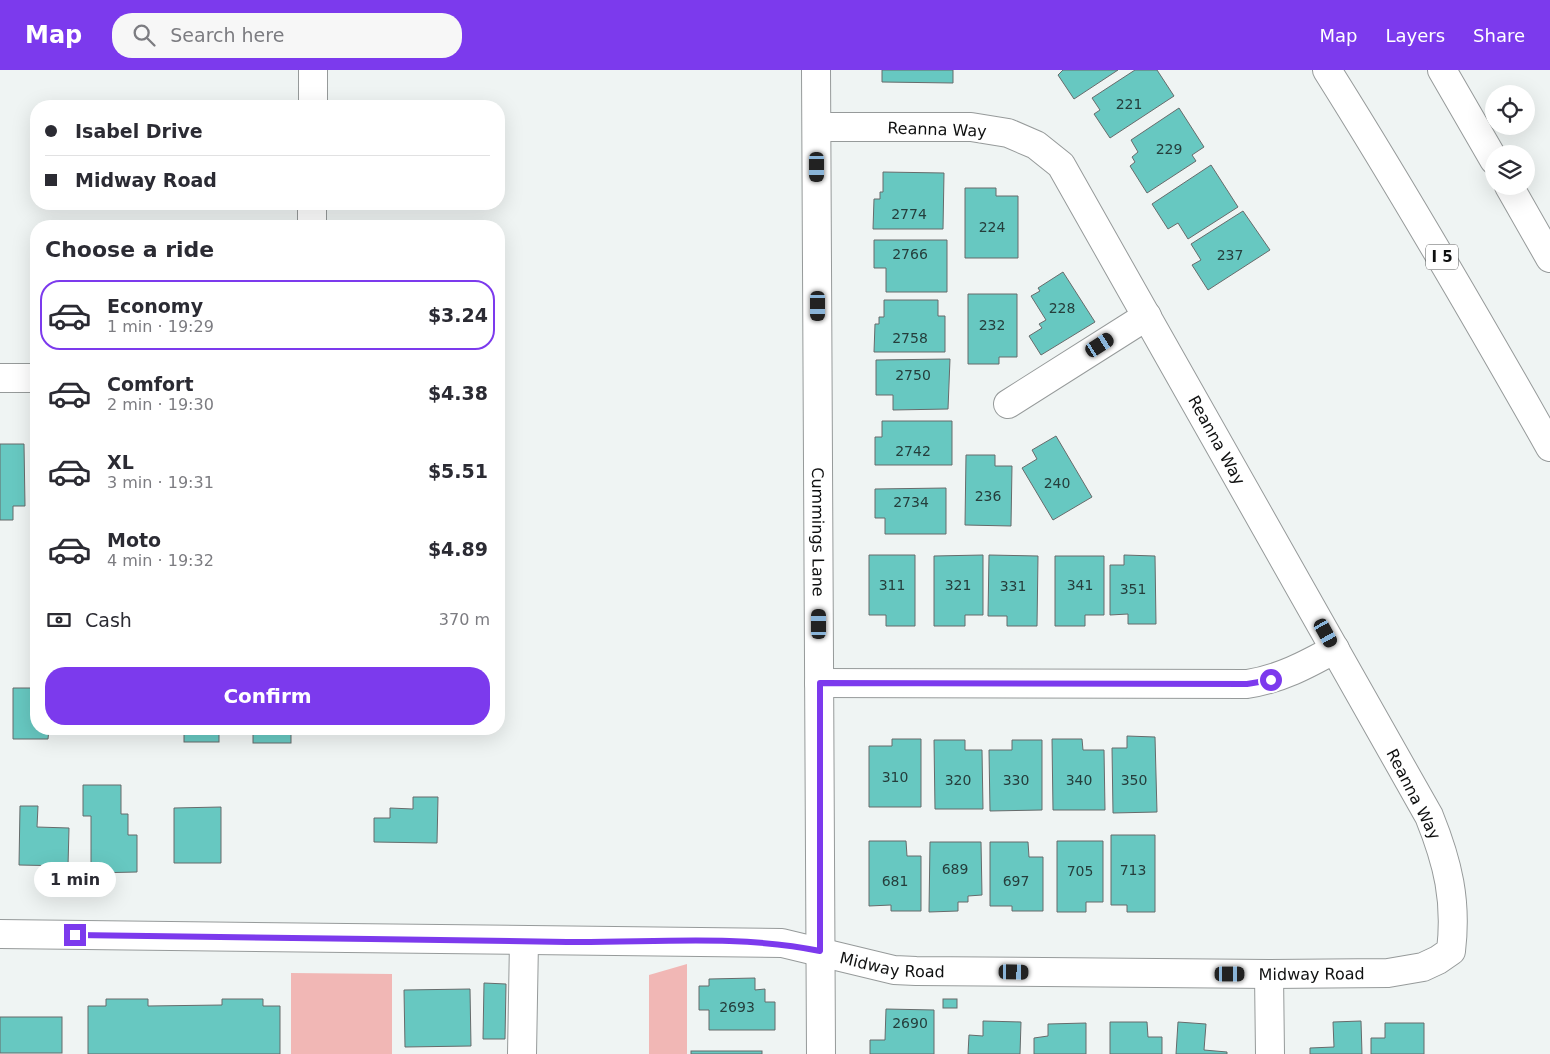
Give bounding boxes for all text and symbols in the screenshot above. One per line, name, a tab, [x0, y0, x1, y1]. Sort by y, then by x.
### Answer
search box	[112, 13, 462, 58]
text: Map	[25, 21, 82, 49]
icon: search	[130, 21, 158, 49]
text: Search here	[170, 24, 284, 46]
text: Map	[1319, 25, 1357, 46]
text: Layers	[1385, 25, 1445, 46]
text: Share	[1473, 25, 1525, 46]
map controls	[1485, 85, 1535, 195]
button: locate	[1485, 85, 1535, 135]
house number: 221	[1116, 96, 1142, 112]
street label: Reanna Way	[887, 118, 987, 141]
text: Isabel Drive	[75, 120, 203, 142]
house number: 229	[1156, 141, 1182, 157]
button: layers	[1485, 145, 1535, 195]
car	[809, 152, 824, 182]
text: Midway Road	[75, 169, 217, 191]
house number: 2774	[891, 206, 927, 222]
house number: 224	[979, 219, 1005, 235]
text: Choose a ride	[45, 237, 214, 262]
road number: I 5	[1426, 244, 1458, 270]
house number: 2766	[892, 246, 928, 262]
house number: 237	[1217, 247, 1243, 263]
car	[810, 291, 825, 321]
icon: car	[47, 293, 92, 338]
text: Economy	[107, 295, 203, 317]
house number: 228	[1049, 300, 1075, 316]
text: $3.24	[428, 304, 488, 326]
text: 1 min · 19:29	[107, 317, 214, 336]
house number: 232	[979, 317, 1005, 333]
house number: 2758	[892, 330, 928, 346]
car	[1083, 331, 1116, 359]
house number: 2750	[895, 367, 931, 383]
icon: car	[47, 371, 92, 416]
text: Comfort	[107, 373, 194, 395]
text: $4.38	[428, 382, 488, 404]
street label: Reanna Way	[1184, 392, 1249, 488]
text: 2 min · 19:30	[107, 395, 214, 414]
house number: 2742	[895, 443, 931, 459]
icon: car	[47, 449, 92, 494]
text: XL	[107, 451, 134, 473]
text: $5.51	[428, 460, 488, 482]
street label: Cummings Lane	[808, 467, 828, 597]
text: 3 min · 19:31	[107, 473, 214, 492]
house number: 240	[1044, 475, 1070, 491]
house number: 236	[975, 488, 1001, 504]
house number: 2734	[893, 494, 929, 510]
icon: car	[47, 527, 92, 572]
text: Moto	[107, 529, 161, 551]
text: $4.89	[428, 538, 488, 560]
text: 4 min · 19:32	[107, 551, 214, 570]
house number: 311	[879, 577, 905, 593]
house number: 321	[945, 577, 971, 593]
house number: 341	[1067, 577, 1093, 593]
house number: 331	[1000, 578, 1026, 594]
house number: 351	[1120, 581, 1146, 597]
icon: cash	[45, 606, 73, 634]
text: Cash	[85, 609, 132, 631]
car	[811, 609, 826, 639]
text: 370 m	[439, 610, 490, 629]
car	[1312, 616, 1339, 650]
button: Confirm	[45, 667, 490, 725]
route start	[1260, 669, 1282, 691]
street label: Reanna Way	[1383, 746, 1445, 843]
house number: 310	[882, 769, 908, 785]
house number: 320	[945, 772, 971, 788]
house number: 330	[1003, 772, 1029, 788]
house number: 340	[1066, 772, 1092, 788]
house number: 350	[1121, 772, 1147, 788]
house number: 689	[942, 861, 968, 877]
callout: 1 min	[34, 862, 116, 898]
house number: 713	[1120, 862, 1146, 878]
house number: 705	[1067, 863, 1093, 879]
text: 1 min	[50, 870, 100, 889]
house number: 681	[882, 873, 908, 889]
house number: 697	[1003, 873, 1029, 889]
route end	[64, 924, 86, 946]
street label: Midway Road	[838, 948, 945, 981]
car	[998, 964, 1029, 980]
street label: Midway Road	[1259, 964, 1365, 984]
car	[1215, 967, 1245, 982]
house number: 2693	[719, 999, 755, 1015]
house number: 2690	[892, 1015, 928, 1031]

